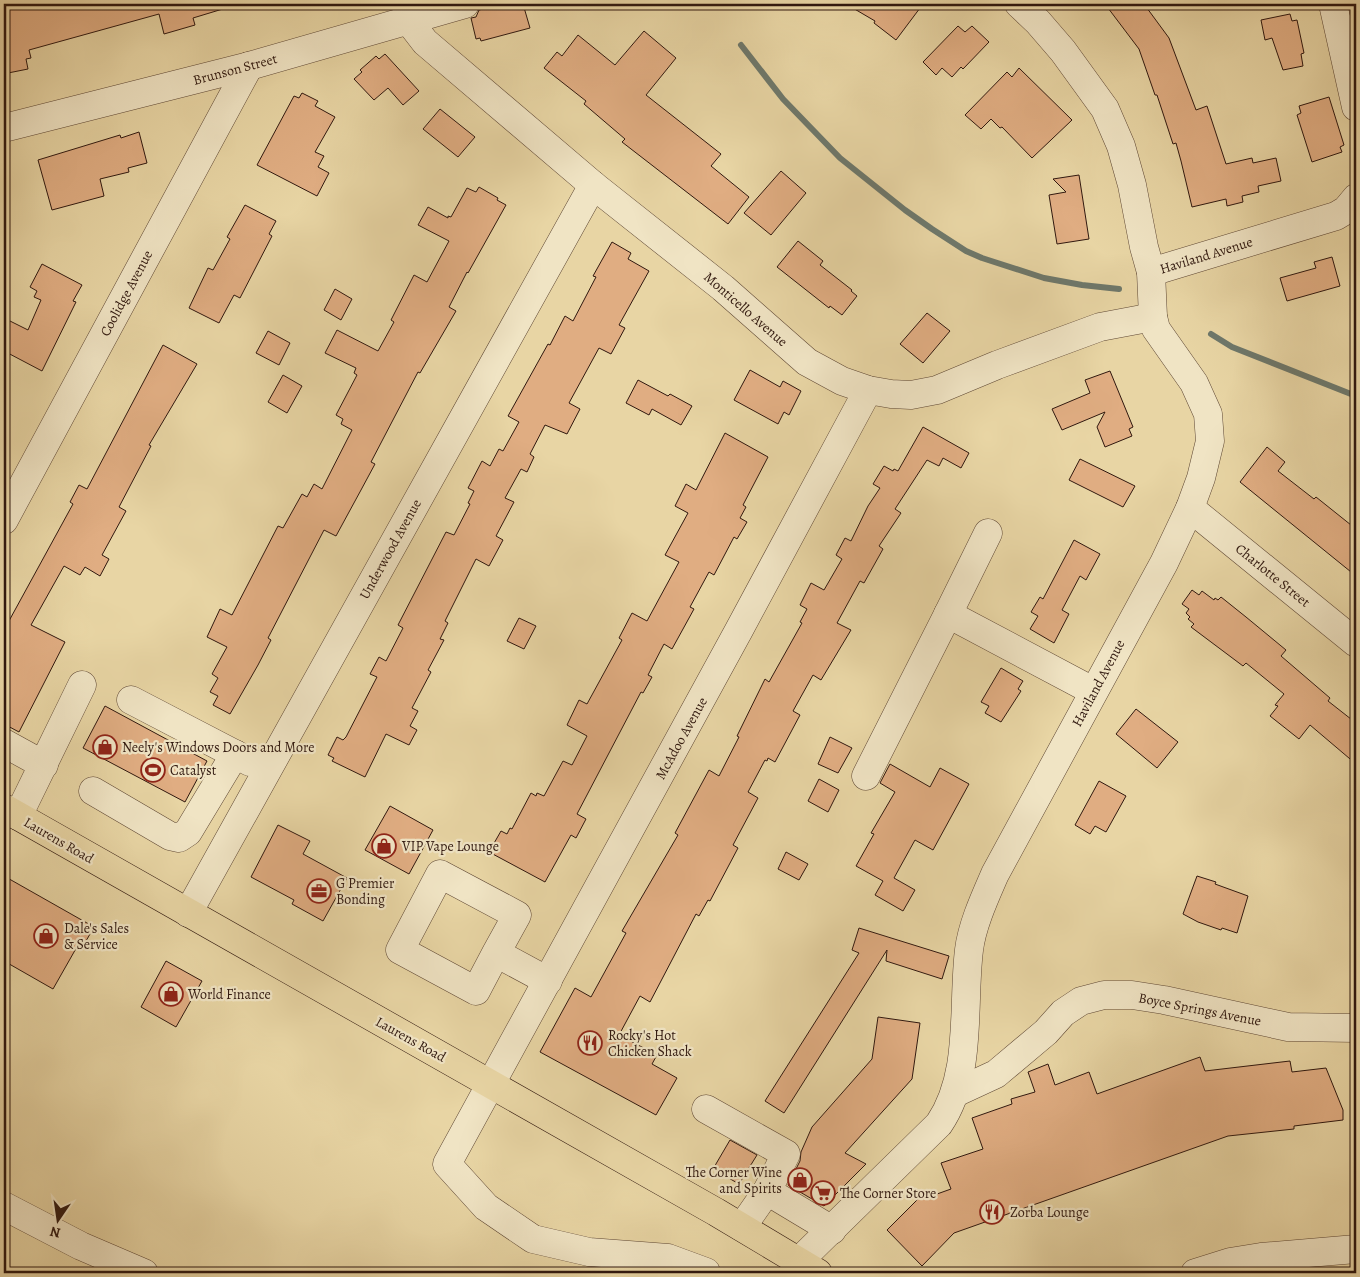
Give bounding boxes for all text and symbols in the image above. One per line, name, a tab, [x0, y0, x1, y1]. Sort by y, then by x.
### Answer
street label: Brunson Street	[191, 49, 280, 90]
street label: Haviland Avenue	[1157, 232, 1255, 279]
street label: Coolidge Avenue	[96, 247, 157, 340]
street label: Monticello Avenue	[700, 268, 792, 351]
street label: Underwood Avenue	[355, 496, 426, 603]
street label: Charlotte Street	[1231, 539, 1314, 612]
street label: Haviland Avenue	[1067, 636, 1129, 730]
street label: McAdoo Avenue	[651, 694, 712, 783]
shop icon: Neely's Windows Doors and More	[92, 734, 118, 760]
place label: Neely's Windows Doors and More	[122, 738, 314, 757]
sports icon: Catalyst	[140, 757, 166, 783]
place label: Catalyst	[170, 761, 217, 780]
street label: Laurens Road	[20, 813, 98, 868]
shop icon: VIP Vape Lounge	[371, 833, 397, 859]
place label: VIP Vape Lounge	[401, 837, 499, 856]
place label: G Premier Bonding	[336, 874, 395, 909]
office icon: G Premier Bonding	[306, 878, 332, 904]
place label: Dale's Sales & Service	[64, 919, 129, 954]
shop icon: Dale's Sales & Service	[33, 923, 59, 949]
shop icon: World Finance	[158, 981, 184, 1007]
place label: World Finance	[187, 985, 271, 1004]
street label: Boyce Springs Avenue	[1137, 988, 1263, 1031]
street label: Laurens Road	[372, 1012, 450, 1067]
place label: Rocky's Hot Chicken Shack	[608, 1026, 692, 1061]
restaurant icon: Rocky's Hot Chicken Shack	[577, 1030, 603, 1056]
place label: The Corner Wine and Spirits	[686, 1163, 782, 1198]
shop icon: The Corner Wine and Spirits	[787, 1167, 813, 1193]
supermarket icon: The Corner Store	[810, 1180, 836, 1206]
place label: The Corner Store	[840, 1184, 936, 1203]
north arrow	[32, 1194, 82, 1244]
restaurant icon: Zorba Lounge	[979, 1199, 1005, 1225]
place label: Zorba Lounge	[1010, 1203, 1089, 1222]
text: N	[48, 1222, 62, 1243]

